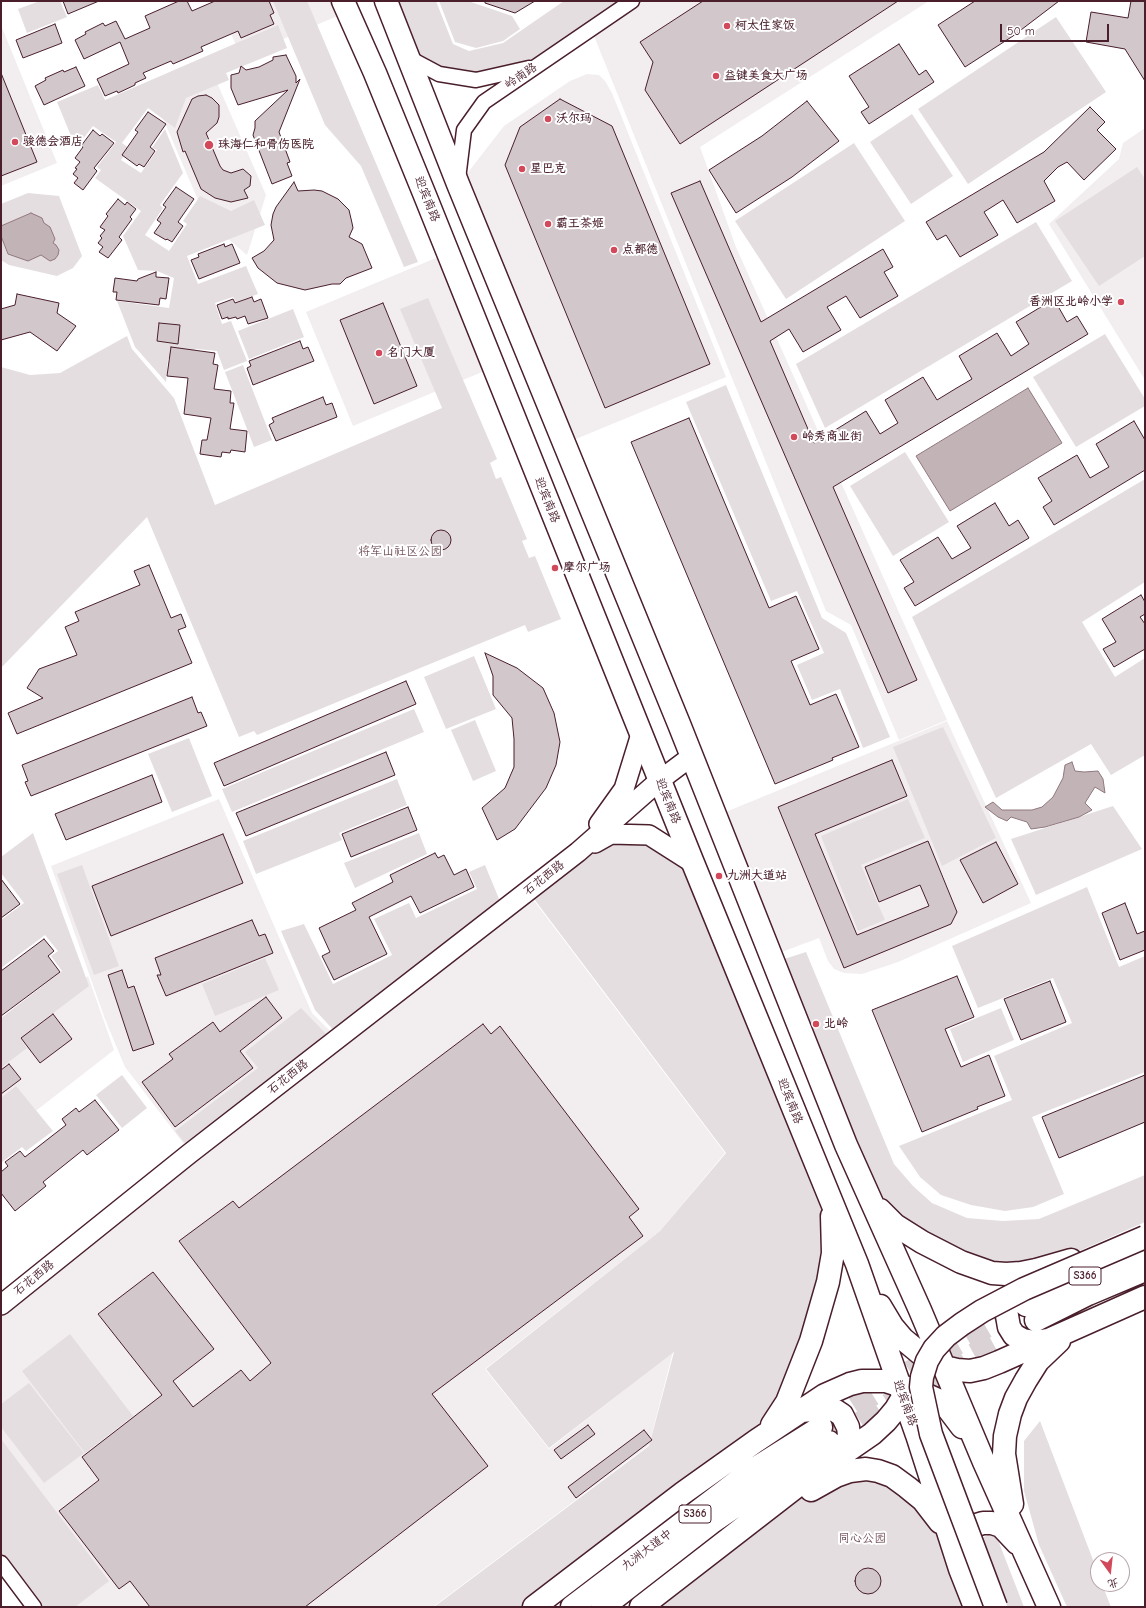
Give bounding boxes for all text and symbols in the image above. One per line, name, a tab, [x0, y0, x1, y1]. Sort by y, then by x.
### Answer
scale bar	[1002, 16, 1111, 42]
place label: 柯太住家饭	[735, 19, 795, 33]
marker: 柯太住家饭	[722, 21, 732, 31]
text: 50 m	[1007, 24, 1035, 38]
street label: 岭南路	[502, 60, 540, 92]
place label: 益键美食大广场	[724, 69, 808, 83]
marker: 益键美食大广场	[711, 71, 721, 81]
place label: 沃尔玛	[556, 112, 592, 126]
marker: 沃尔玛	[543, 114, 553, 124]
place label: 骏德会酒店	[23, 135, 83, 149]
marker: 骏德会酒店	[10, 137, 20, 147]
place label: 珠海仁和骨伤医院	[218, 138, 314, 152]
marker: 珠海仁和骨伤医院	[203, 139, 215, 151]
place label: 星巴克	[530, 162, 566, 176]
marker: 星巴克	[517, 164, 527, 174]
street label: 迎宾南路	[411, 174, 443, 224]
place label: 霸王茶姬	[556, 217, 604, 231]
marker: 霸王茶姬	[543, 219, 553, 229]
place label: 点都德	[622, 243, 658, 257]
marker: 点都德	[609, 245, 619, 255]
place label: 香洲区北岭小学	[1029, 295, 1113, 309]
marker: 香洲区北岭小学	[1116, 297, 1126, 307]
place label: 名门大厦	[387, 346, 435, 360]
marker: 名门大厦	[374, 348, 384, 358]
place label: 岭秀商业街	[802, 430, 862, 444]
marker: 岭秀商业街	[789, 432, 799, 442]
street label: 迎宾南路	[531, 475, 563, 525]
park label: 将军山社区公园	[358, 545, 442, 559]
place label: 摩尔广场	[563, 561, 611, 575]
marker: 摩尔广场	[550, 563, 560, 573]
street label: 迎宾南路	[652, 776, 684, 826]
street label: 石花西路	[521, 858, 567, 898]
place label: 九洲大道站	[727, 869, 787, 883]
marker: 九洲大道站	[714, 871, 724, 881]
place label: 北岭	[824, 1017, 848, 1031]
marker: 北岭	[811, 1019, 821, 1029]
street label: 石花西路	[265, 1057, 311, 1097]
street label: 迎宾南路	[774, 1076, 806, 1126]
street label: 石花西路	[11, 1257, 57, 1299]
road number: S366	[1069, 1267, 1101, 1285]
street label: 迎宾南路	[890, 1378, 920, 1428]
road number: S366	[679, 1505, 711, 1523]
street label: 九洲大道中	[619, 1526, 675, 1574]
park label: 同心公园	[838, 1532, 886, 1546]
north arrow	[1090, 1552, 1130, 1592]
text: 北	[1106, 1575, 1120, 1591]

